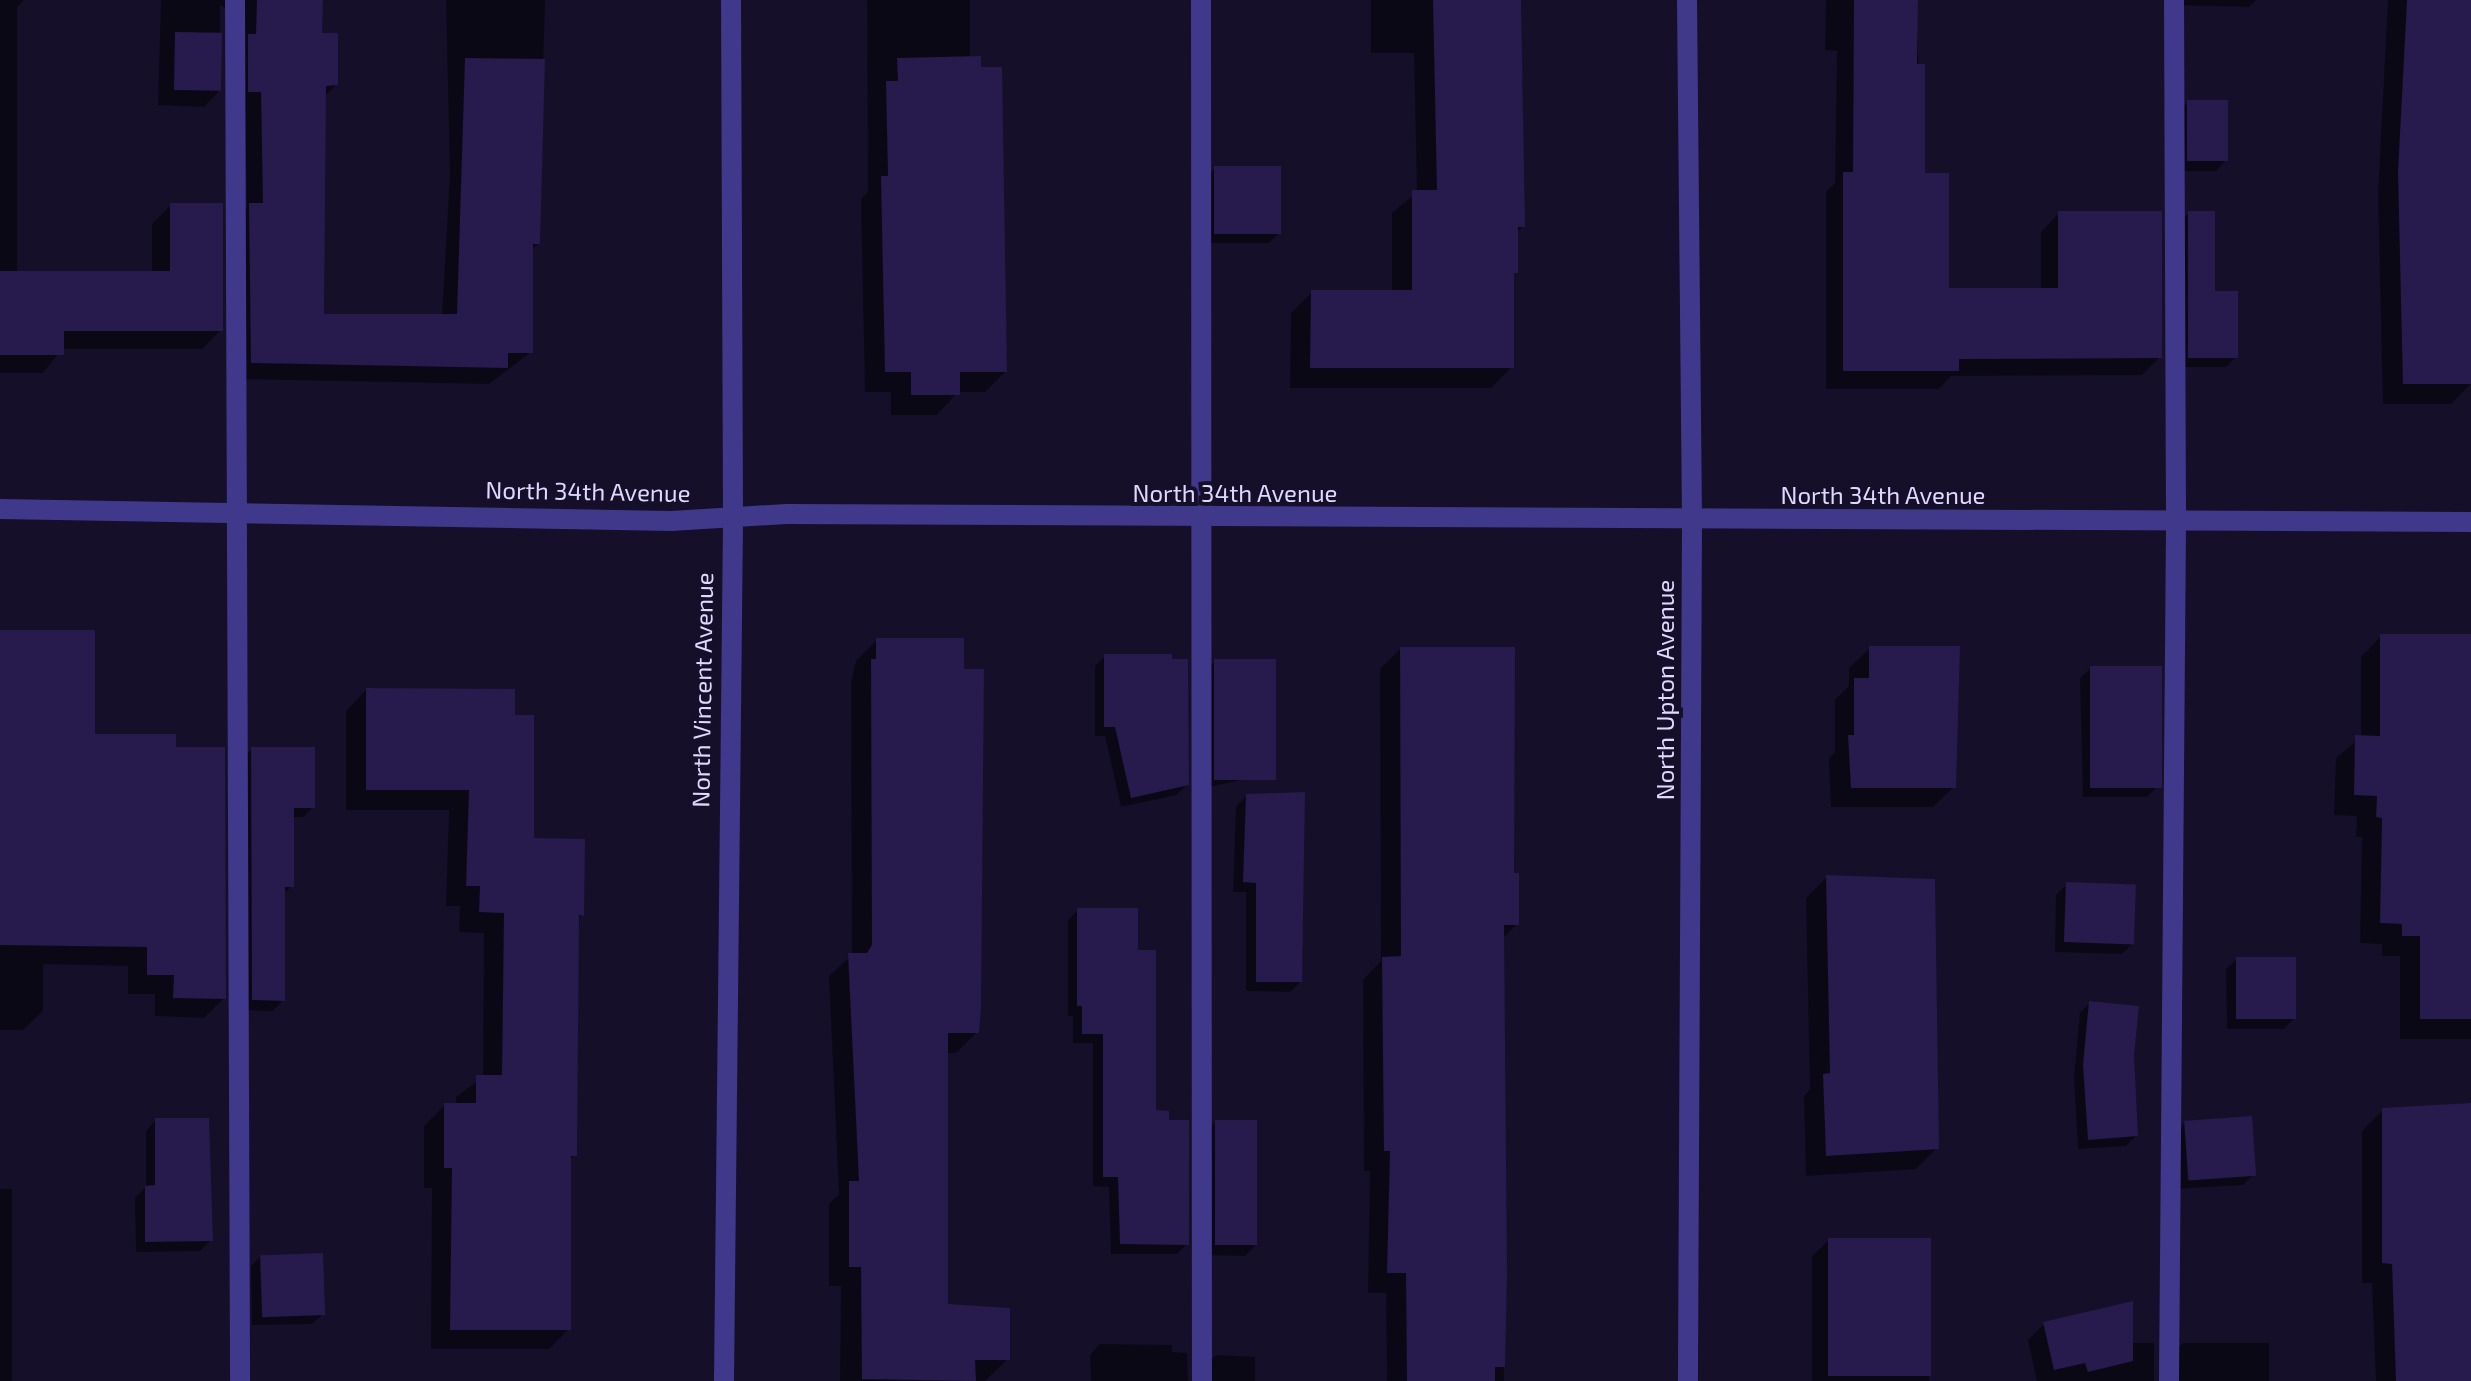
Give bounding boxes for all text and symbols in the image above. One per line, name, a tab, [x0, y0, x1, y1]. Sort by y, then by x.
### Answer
street label: North 34th Avenue	[485, 475, 691, 507]
street label: North 34th Avenue	[1132, 479, 1338, 507]
street label: North 34th Avenue	[1780, 481, 1986, 509]
street label: North Vincent Avenue	[686, 572, 718, 808]
street label: North Upton Avenue	[1651, 580, 1679, 800]

